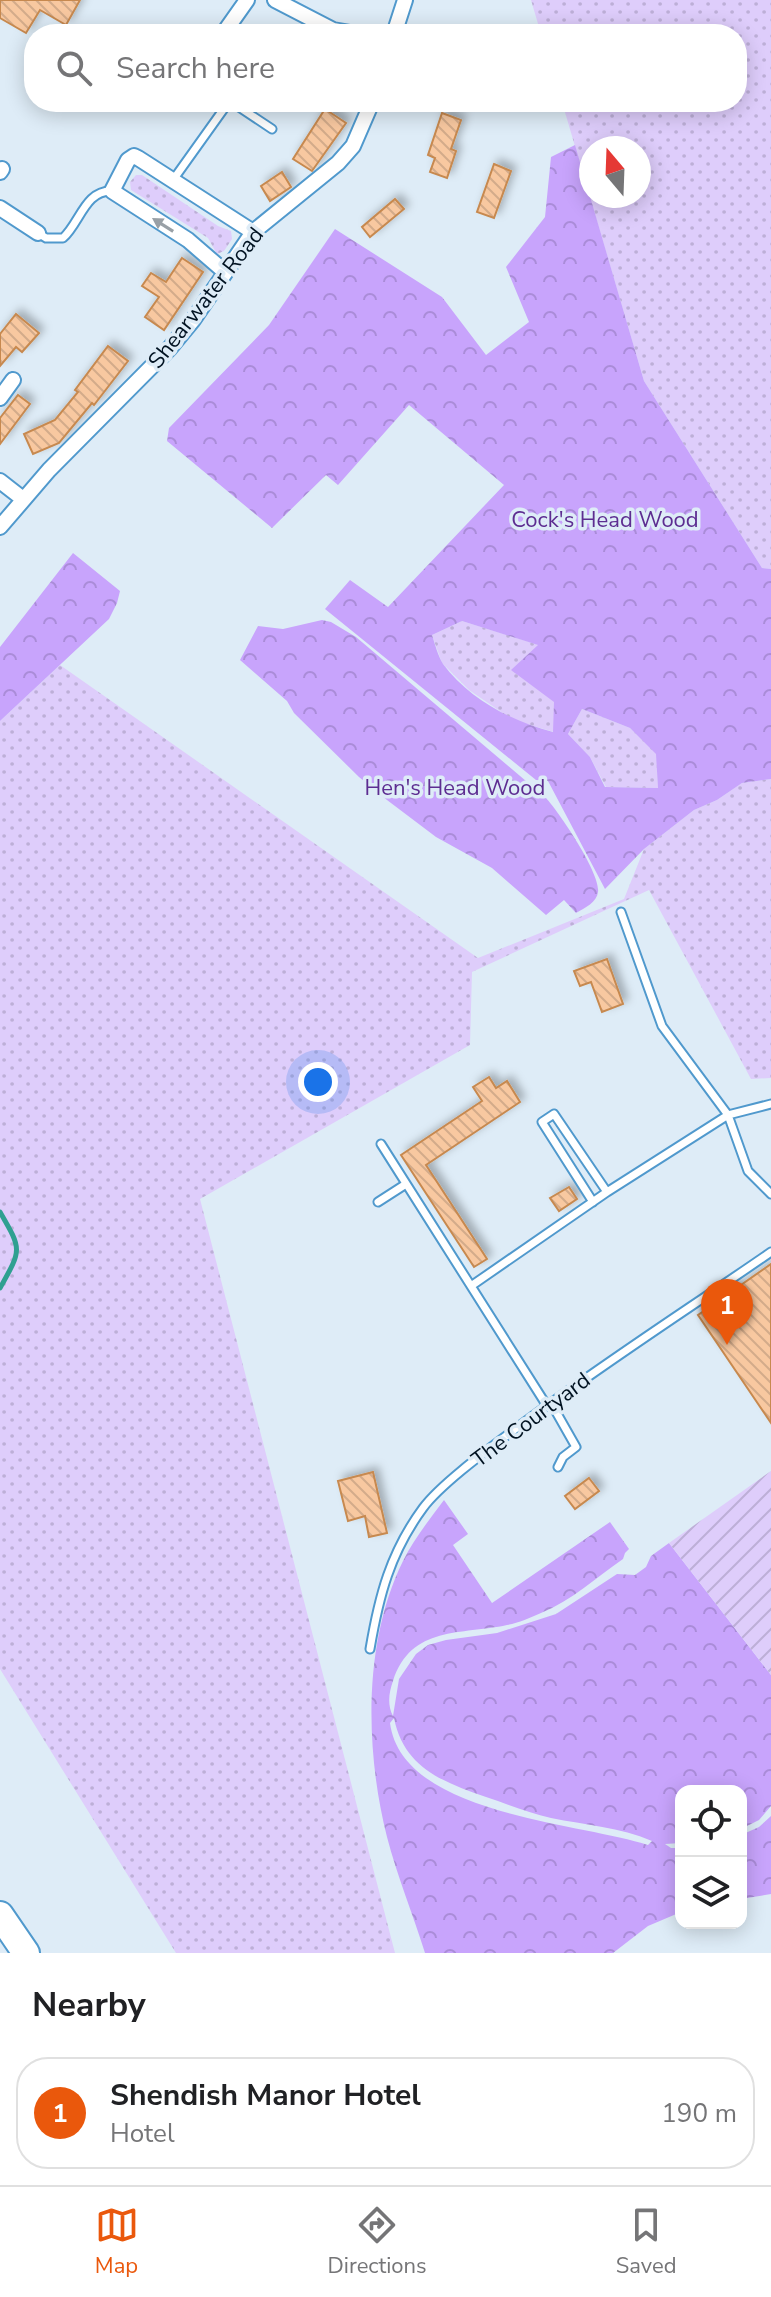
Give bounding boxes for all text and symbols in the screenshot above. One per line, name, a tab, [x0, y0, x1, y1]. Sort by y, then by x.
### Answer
search box	[24, 24, 747, 112]
icon: search	[52, 46, 96, 90]
text: Search here	[116, 48, 275, 89]
north arrow	[579, 136, 651, 208]
one-way arrow	[152, 218, 174, 232]
street label: Shearwater Road	[141, 221, 271, 375]
park label: Cock's Head Wood	[511, 505, 699, 535]
park label: Hen's Head Wood	[365, 773, 545, 803]
your location	[298, 1062, 338, 1102]
pin: 1	[701, 1279, 753, 1345]
street label: The Courtyard	[466, 1365, 596, 1475]
map controls	[675, 1785, 747, 1929]
button: locate	[675, 1785, 747, 1857]
button: layers	[675, 1857, 747, 1929]
text: Nearby	[32, 1982, 146, 2028]
text: Shendish Manor Hotel	[110, 2075, 421, 2116]
text: 1	[52, 2096, 68, 2131]
text: 190 m	[661, 2096, 737, 2131]
text: Hotel	[110, 2116, 175, 2151]
tab: Map	[95, 2203, 139, 2281]
tab: Directions	[328, 2203, 427, 2281]
tab: Saved	[616, 2203, 676, 2281]

